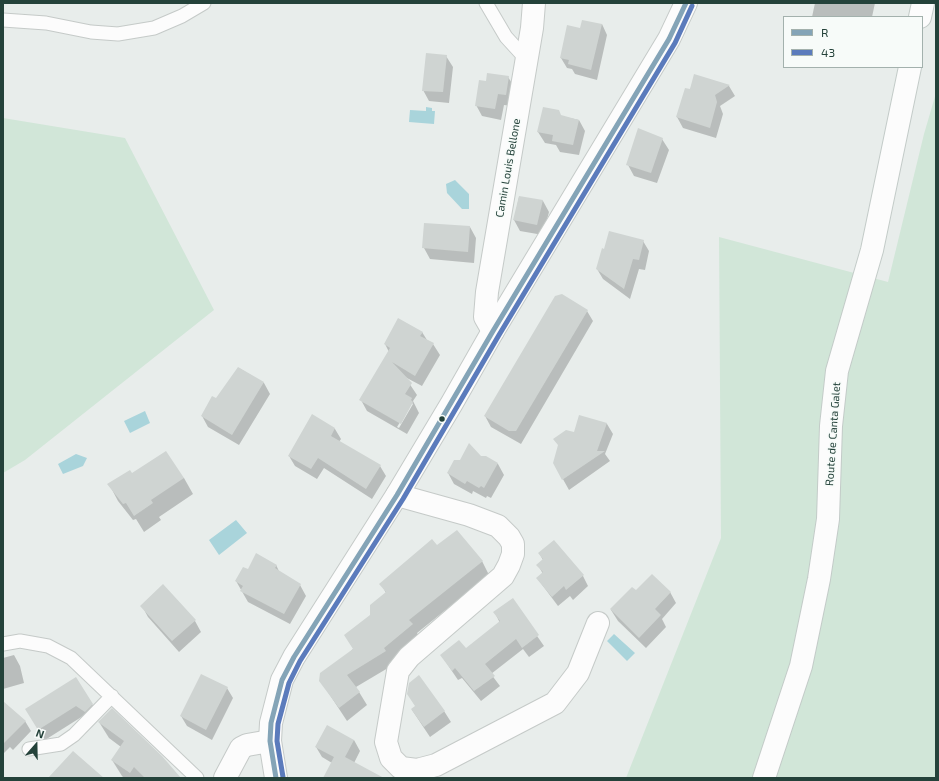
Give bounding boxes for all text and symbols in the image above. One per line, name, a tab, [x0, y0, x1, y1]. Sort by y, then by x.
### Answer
legend	[783, 16, 923, 68]
text: R	[821, 25, 828, 39]
text: 43	[821, 45, 835, 59]
street label: Camin Louis Bellone	[493, 117, 523, 219]
street label: Route de Canta Galet	[823, 382, 843, 486]
unlabelled marker	[437, 414, 447, 424]
north arrow	[16, 725, 56, 765]
text: N	[34, 726, 46, 741]

